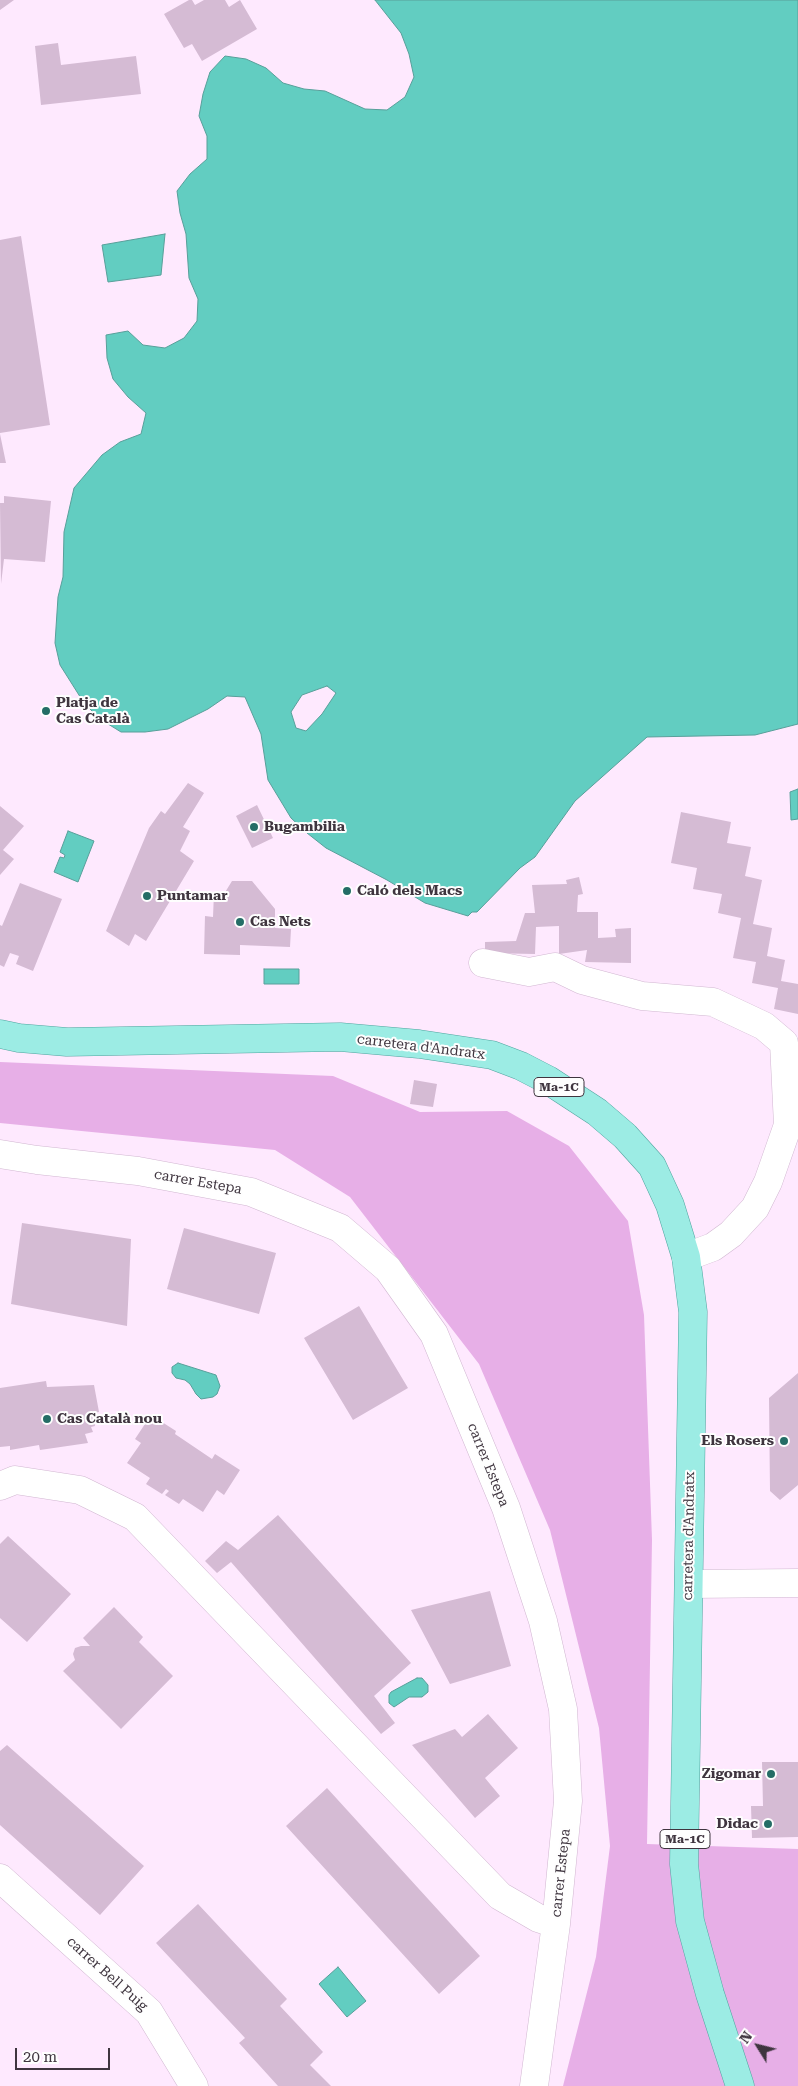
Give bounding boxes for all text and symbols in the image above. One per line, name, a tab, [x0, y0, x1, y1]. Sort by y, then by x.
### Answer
place label: Platja de Cas Català	[56, 695, 130, 728]
marker: Platja de Cas Català	[40, 705, 52, 717]
place label: Bugambilia	[264, 819, 345, 835]
marker: Bugambilia	[248, 821, 260, 833]
place label: Caló dels Macs	[357, 883, 462, 899]
marker: Caló dels Macs	[341, 885, 353, 897]
place label: Puntamar	[157, 888, 228, 904]
marker: Puntamar	[141, 890, 153, 902]
place label: Cas Nets	[250, 914, 311, 930]
marker: Cas Nets	[234, 916, 246, 928]
street label: carretera d'Andratx	[356, 1031, 486, 1063]
road number: Ma-1C	[534, 1078, 584, 1096]
street label: carrer Estepa	[153, 1166, 243, 1198]
place label: Cas Català nou	[57, 1411, 162, 1427]
marker: Cas Català nou	[41, 1413, 53, 1425]
street label: carrer Estepa	[464, 1421, 512, 1509]
place label: Els Rosers	[701, 1433, 774, 1449]
marker: Els Rosers	[778, 1435, 790, 1447]
street label: carretera d'Andratx	[679, 1471, 699, 1601]
place label: Zigomar	[702, 1766, 761, 1782]
marker: Zigomar	[765, 1768, 777, 1780]
place label: Didac	[717, 1816, 758, 1832]
marker: Didac	[762, 1818, 774, 1830]
street label: carrer Estepa	[548, 1828, 574, 1918]
road number: Ma-1C	[660, 1830, 710, 1848]
street label: carrer Bell Puig	[63, 1933, 151, 2015]
north arrow	[733, 2021, 783, 2071]
text: N	[736, 2028, 756, 2046]
scale bar	[18, 2038, 112, 2070]
text: 20 m	[23, 2048, 57, 2066]

